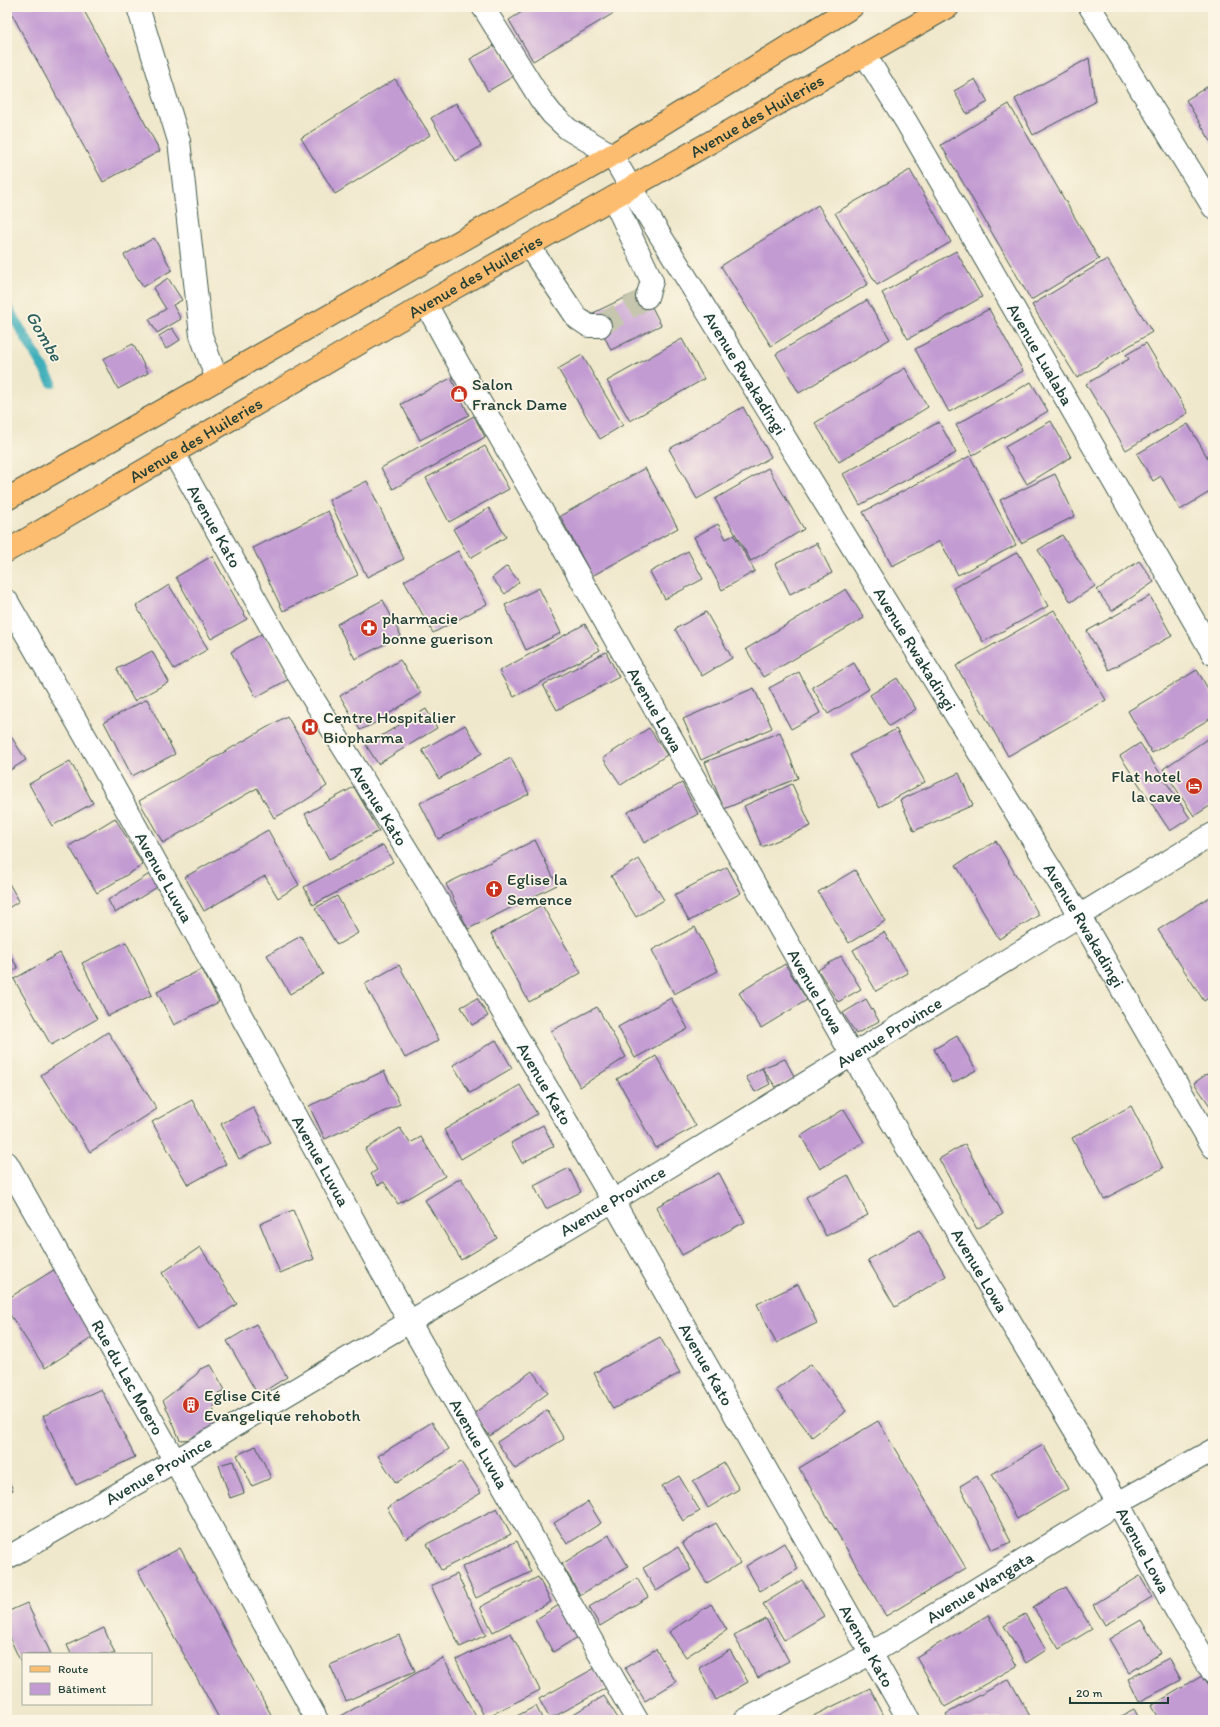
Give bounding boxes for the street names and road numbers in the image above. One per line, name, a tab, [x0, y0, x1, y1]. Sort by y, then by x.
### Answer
street label: Avenue des Huileries	[686, 70, 827, 162]
street label: Avenue des Huileries	[405, 230, 546, 322]
street label: Avenue Lualaba	[1003, 300, 1078, 409]
street label: Avenue Rwakadingi	[700, 308, 791, 438]
street label: Avenue des Huileries	[126, 393, 266, 487]
street label: Avenue Kato	[183, 481, 246, 571]
street label: Avenue Rwakadingi	[870, 584, 961, 714]
street label: Avenue Lowa	[623, 664, 687, 756]
street label: Avenue Kato	[346, 761, 412, 849]
street label: Avenue Luvua	[131, 828, 198, 926]
street label: Avenue Rwakadingi	[1040, 860, 1129, 991]
street label: Avenue Lowa	[784, 945, 848, 1037]
street label: Avenue Province	[833, 992, 945, 1072]
street label: Avenue Kato	[513, 1039, 576, 1128]
street label: Avenue Luvua	[288, 1112, 354, 1210]
street label: Avenue Province	[556, 1161, 669, 1240]
street label: Avenue Lowa	[947, 1225, 1013, 1316]
street label: Rue du Lac Moero	[87, 1316, 168, 1439]
street label: Avenue Kato	[675, 1320, 738, 1409]
street label: Avenue Luvua	[445, 1395, 513, 1493]
street label: Avenue Province	[102, 1432, 215, 1509]
street label: Avenue Lowa	[1112, 1504, 1175, 1596]
street label: Avenue Wangata	[923, 1547, 1037, 1627]
street label: Avenue Kato	[835, 1601, 898, 1691]

